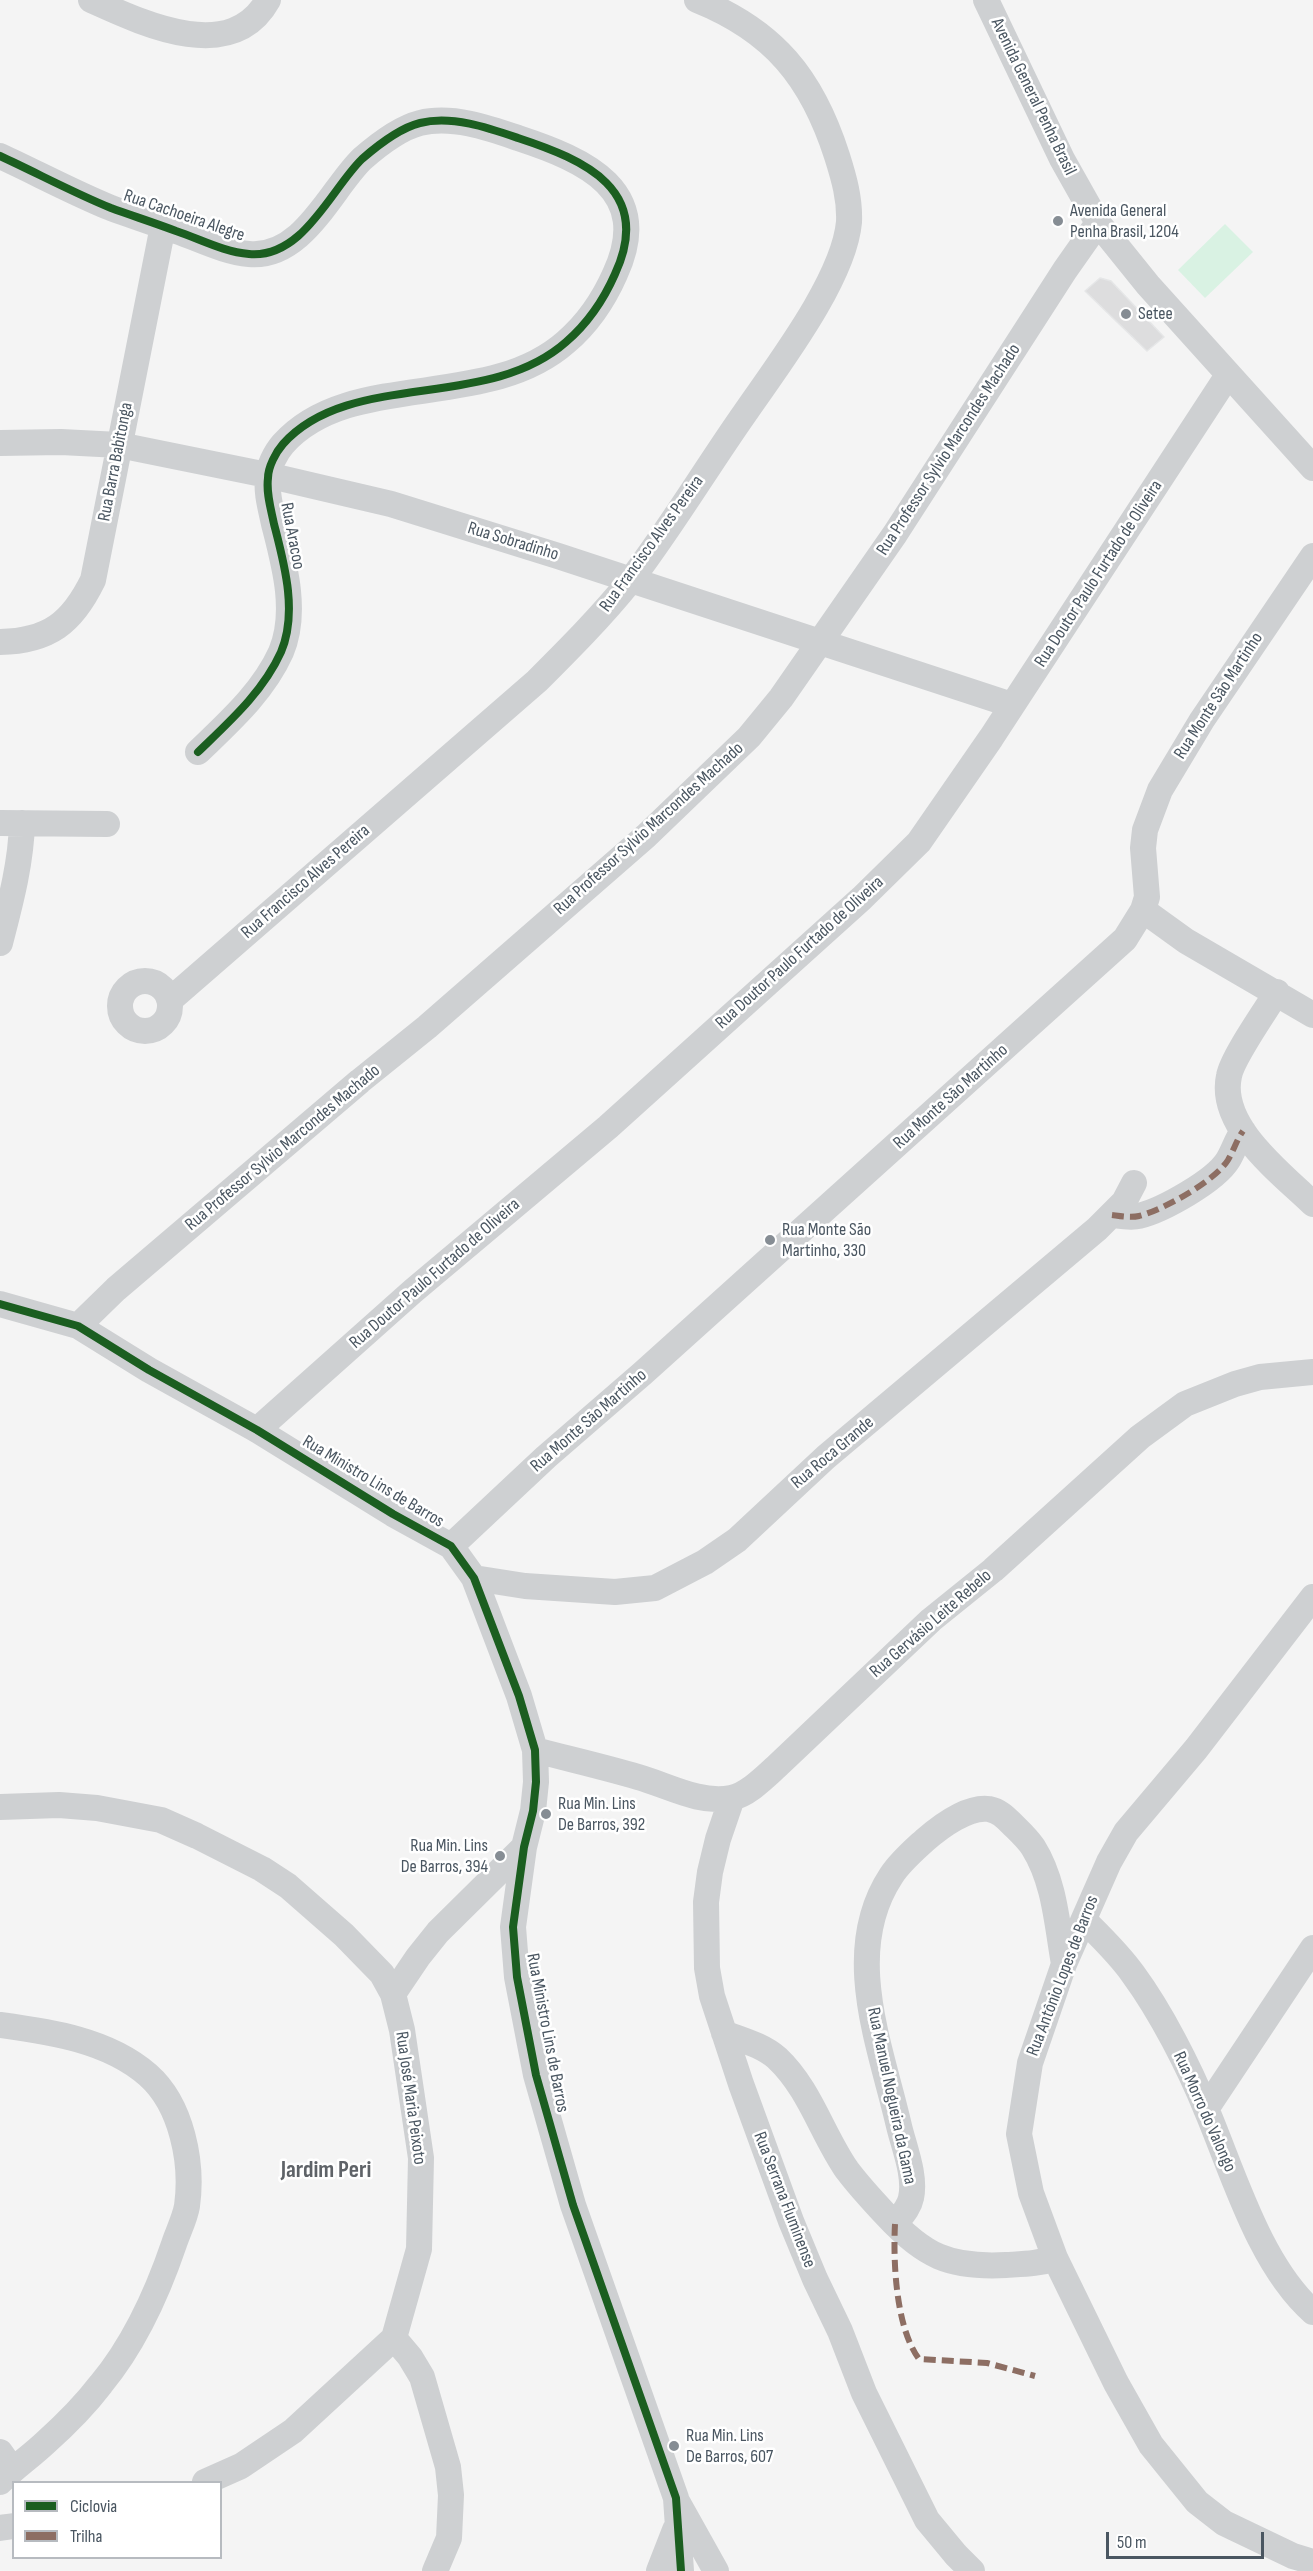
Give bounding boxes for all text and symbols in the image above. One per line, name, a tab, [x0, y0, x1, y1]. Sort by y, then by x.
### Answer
street label: Avenida General Penha Brasil	[986, 15, 1080, 179]
street label: Rua Cachoeira Alegre	[121, 185, 247, 247]
place label: Avenida General Penha Brasil, 1204	[1070, 200, 1179, 242]
marker: Avenida General Penha Brasil, 1204	[1051, 214, 1065, 228]
place label: Setee	[1138, 303, 1173, 325]
marker: Setee	[1119, 307, 1133, 321]
street label: Rua Professor Sylvio Marcondes Machado	[872, 340, 1026, 560]
street label: Rua Barra Babitonga	[94, 401, 138, 523]
street label: Rua Francisco Alves Pereira	[595, 472, 709, 616]
street label: Rua Doutor Paulo Furtado de Oliveira	[1030, 477, 1168, 671]
street label: Rua Aracoo	[275, 501, 309, 571]
street label: Rua Sobradinho	[465, 518, 561, 566]
street label: Rua Monte São Martinho	[1170, 629, 1268, 763]
street label: Rua Professor Sylvio Marcondes Machado	[550, 738, 748, 920]
street label: Rua Francisco Alves Pereira	[237, 820, 375, 944]
street label: Rua Doutor Paulo Furtado de Oliveira	[712, 872, 888, 1034]
street label: Rua Monte São Martinho	[889, 1040, 1013, 1154]
street label: Rua Professor Sylvio Marcondes Machado	[181, 1060, 385, 1236]
street label: Rua Doutor Paulo Furtado de Oliveira	[345, 1194, 525, 1354]
place label: Rua Monte São Martinho, 330	[782, 1219, 871, 1262]
marker: Rua Monte São Martinho, 330	[763, 1233, 777, 1247]
street label: Rua Monte São Martinho	[527, 1365, 651, 1477]
street label: Rua Roca Grande	[787, 1412, 879, 1494]
street label: Rua Ministro Lins de Barros	[298, 1431, 448, 1533]
street label: Rua Gervásio Leite Rebelo	[866, 1565, 996, 1683]
place label: Rua Min. Lins De Barros, 392	[558, 1793, 645, 1836]
marker: Rua Min. Lins De Barros, 392	[539, 1807, 553, 1821]
place label: Rua Min. Lins De Barros, 394	[401, 1835, 488, 1878]
marker: Rua Min. Lins De Barros, 394	[493, 1849, 507, 1863]
street label: Rua Antônio Lopes de Barros	[1022, 1893, 1104, 2059]
street label: Rua Ministro Lins de Barros	[521, 1952, 573, 2114]
street label: Rua Manuel Nogueira da Gama	[862, 2006, 920, 2186]
street label: Rua José Maria Peixoto	[390, 2030, 430, 2166]
street label: Rua Morro do Valongo	[1168, 2048, 1240, 2176]
street label: Rua Serrana Fluminense	[748, 2129, 820, 2271]
district label: Jardim Peri	[281, 2157, 371, 2185]
place label: Rua Min. Lins De Barros, 607	[686, 2425, 773, 2468]
marker: Rua Min. Lins De Barros, 607	[667, 2439, 681, 2453]
legend	[12, 2481, 222, 2559]
text: Ciclovia	[70, 2496, 117, 2517]
scale bar	[1109, 2520, 1266, 2558]
text: Trilha	[70, 2526, 102, 2547]
text: 50 m	[1117, 2532, 1147, 2553]

